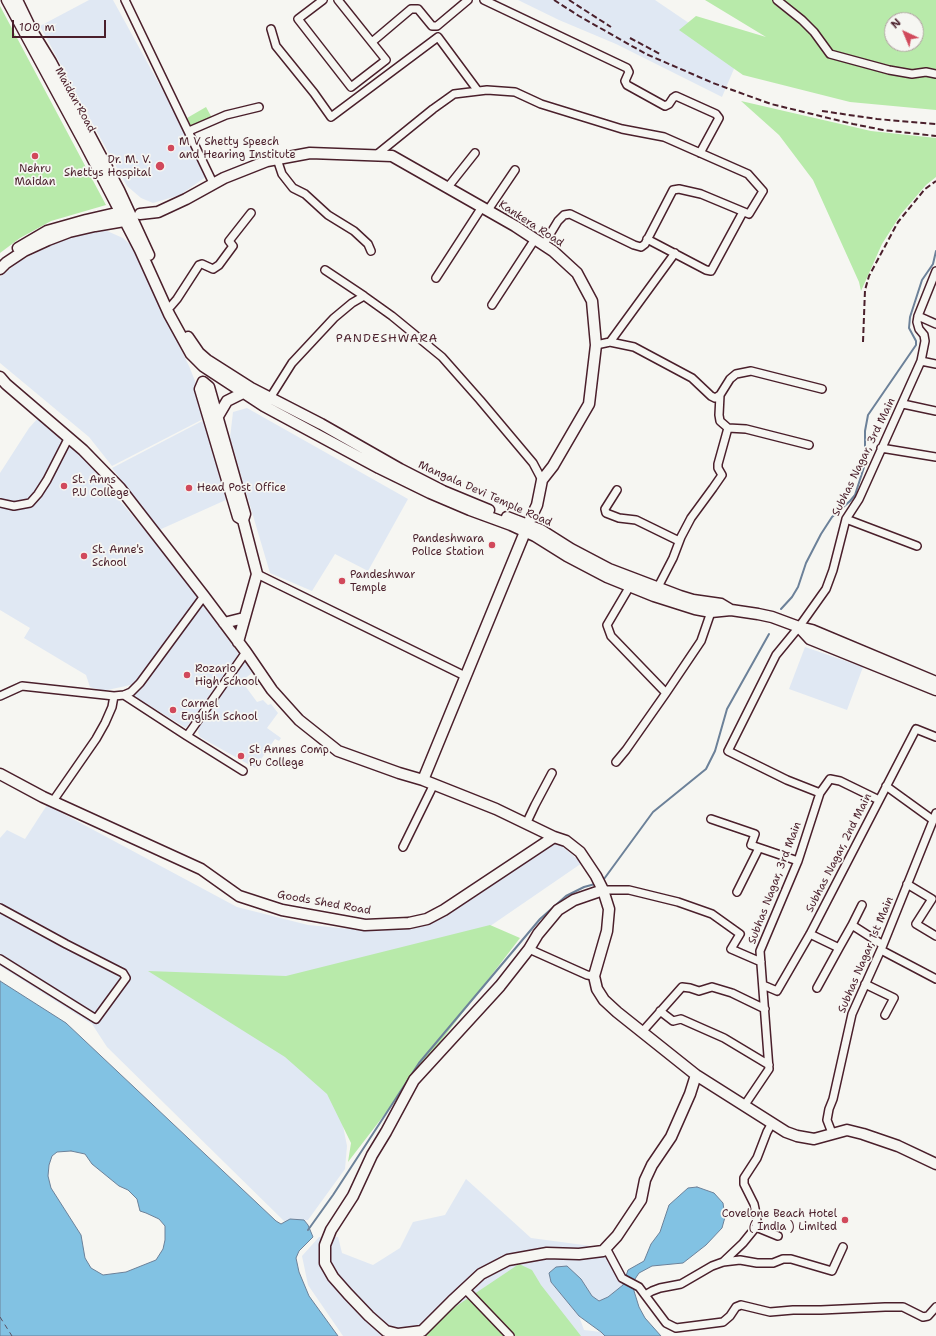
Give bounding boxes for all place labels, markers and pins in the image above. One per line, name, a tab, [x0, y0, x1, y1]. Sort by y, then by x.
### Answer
place label: M V Shetty Speech and Hearing Institute	[179, 135, 296, 161]
marker: M V Shetty Speech and Hearing Institute	[166, 143, 176, 153]
marker: Nehru Maidan	[30, 151, 40, 161]
place label: Dr. M. V. Shettys Hospital	[64, 153, 151, 179]
marker: Dr. M. V. Shettys Hospital	[154, 160, 166, 172]
place label: Nehru Maidan	[15, 162, 55, 188]
place label: St. Anns P.U College	[72, 473, 129, 499]
marker: St. Anns P.U College	[59, 481, 69, 491]
place label: Head Post Office	[197, 481, 286, 495]
marker: Head Post Office	[184, 483, 194, 493]
place label: Pandeshwara Police Station	[412, 532, 484, 558]
marker: Pandeshwara Police Station	[487, 540, 497, 550]
place label: St. Anne's School	[92, 543, 144, 569]
marker: St. Anne's School	[79, 551, 89, 561]
place label: Pandeshwar Temple	[350, 568, 415, 594]
marker: Pandeshwar Temple	[337, 576, 347, 586]
place label: Rozario High School	[195, 662, 258, 688]
marker: Rozario High School	[182, 670, 192, 680]
place label: Carmel English School	[181, 697, 258, 723]
marker: Carmel English School	[168, 705, 178, 715]
place label: St Annes Comp Pu College	[249, 743, 329, 769]
marker: St Annes Comp Pu College	[236, 751, 246, 761]
place label: Covelone Beach Hotel ( India ) Limited	[722, 1207, 837, 1233]
marker: Covelone Beach Hotel ( India ) Limited	[840, 1215, 850, 1225]

